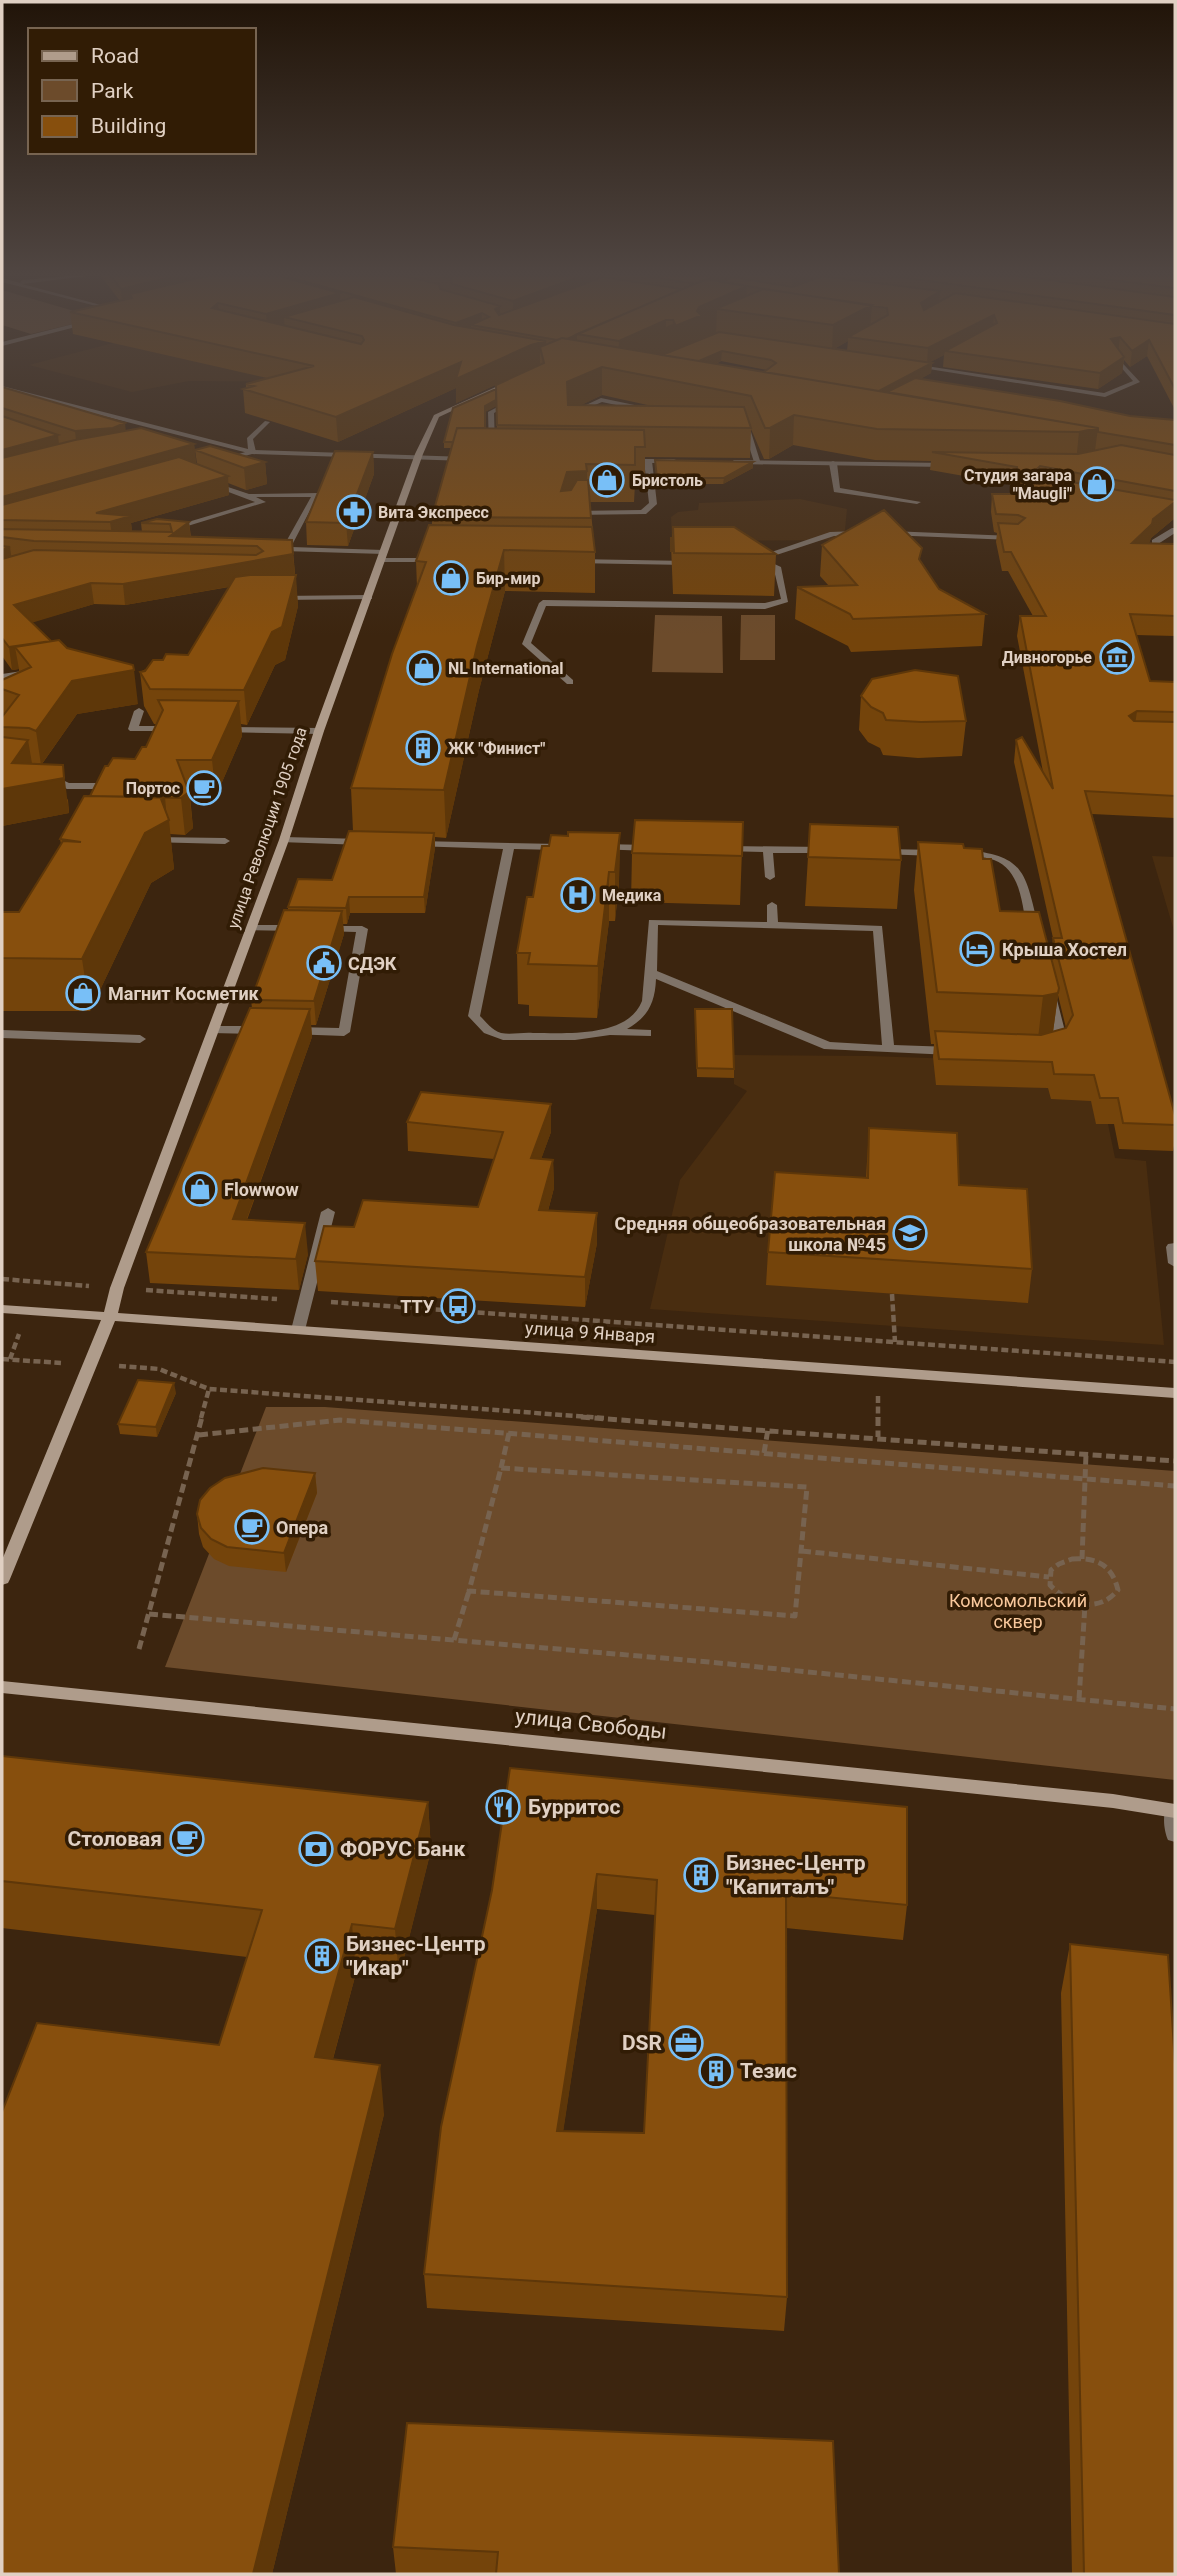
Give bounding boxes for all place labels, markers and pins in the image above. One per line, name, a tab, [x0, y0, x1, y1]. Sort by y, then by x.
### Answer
shop icon: Бристоль	[588, 461, 626, 499]
shop icon: Студия загара "Maugli"	[1078, 465, 1116, 503]
place label: Студия загара "Maugli"	[964, 466, 1072, 503]
place label: Бристоль	[632, 471, 703, 490]
pharmacy icon: Вита Экспресс	[335, 493, 373, 531]
place label: Вита Экспресс	[378, 503, 489, 522]
shop icon: Бир-мир	[432, 559, 470, 597]
place label: Бир-мир	[476, 569, 540, 588]
museum icon: Дивногорье	[1098, 638, 1136, 676]
place label: Дивногорье	[1002, 648, 1092, 667]
shop icon: NL International	[405, 649, 443, 687]
place label: NL International	[448, 659, 563, 678]
building icon: ЖК "Финист"	[404, 729, 442, 767]
place label: ЖК "Финист"	[448, 739, 545, 758]
cafe icon: Портос	[185, 769, 223, 807]
place label: Портос	[126, 779, 180, 798]
hospital icon: Медика	[559, 876, 597, 914]
place label: Медика	[602, 886, 662, 905]
hotel icon: Крыша Хостел	[958, 930, 996, 968]
place label: Крыша Хостел	[1002, 939, 1127, 960]
public building icon: СДЭК	[305, 944, 343, 982]
place label: СДЭК	[348, 953, 397, 974]
shop icon: Магнит Косметик	[64, 974, 102, 1012]
place label: Магнит Косметик	[108, 983, 260, 1004]
shop icon: Flowwow	[181, 1170, 219, 1208]
place label: Flowwow	[224, 1179, 299, 1200]
place label: Средняя общеобразовательная школа №45	[615, 1213, 886, 1255]
school or university icon: Средняя общеобразовательная школа №45	[891, 1214, 929, 1252]
bus stop icon: ТТУ	[439, 1287, 477, 1325]
place label: ТТУ	[400, 1296, 435, 1317]
cafe icon: Опера	[233, 1508, 271, 1546]
place label: Опера	[276, 1517, 328, 1538]
restaurant icon: Бурритос	[484, 1788, 522, 1826]
place label: Бурритос	[528, 1795, 620, 1819]
cafe icon: Столовая	[168, 1820, 206, 1858]
place label: Столовая	[68, 1827, 162, 1851]
bank icon: ФОРУС Банк	[297, 1830, 335, 1868]
place label: ФОРУС Банк	[340, 1837, 465, 1861]
place label: Бизнес-Центр "Капиталъ"	[726, 1851, 866, 1899]
building icon: Бизнес-Центр "Капиталъ"	[682, 1856, 720, 1894]
place label: Бизнес-Центр "Икар"	[346, 1932, 486, 1980]
building icon: Бизнес-Центр "Икар"	[303, 1937, 341, 1975]
office icon: DSR	[667, 2024, 705, 2062]
place label: DSR	[622, 2031, 662, 2055]
building icon: Тезис	[697, 2052, 735, 2090]
place label: Тезис	[740, 2059, 797, 2083]

